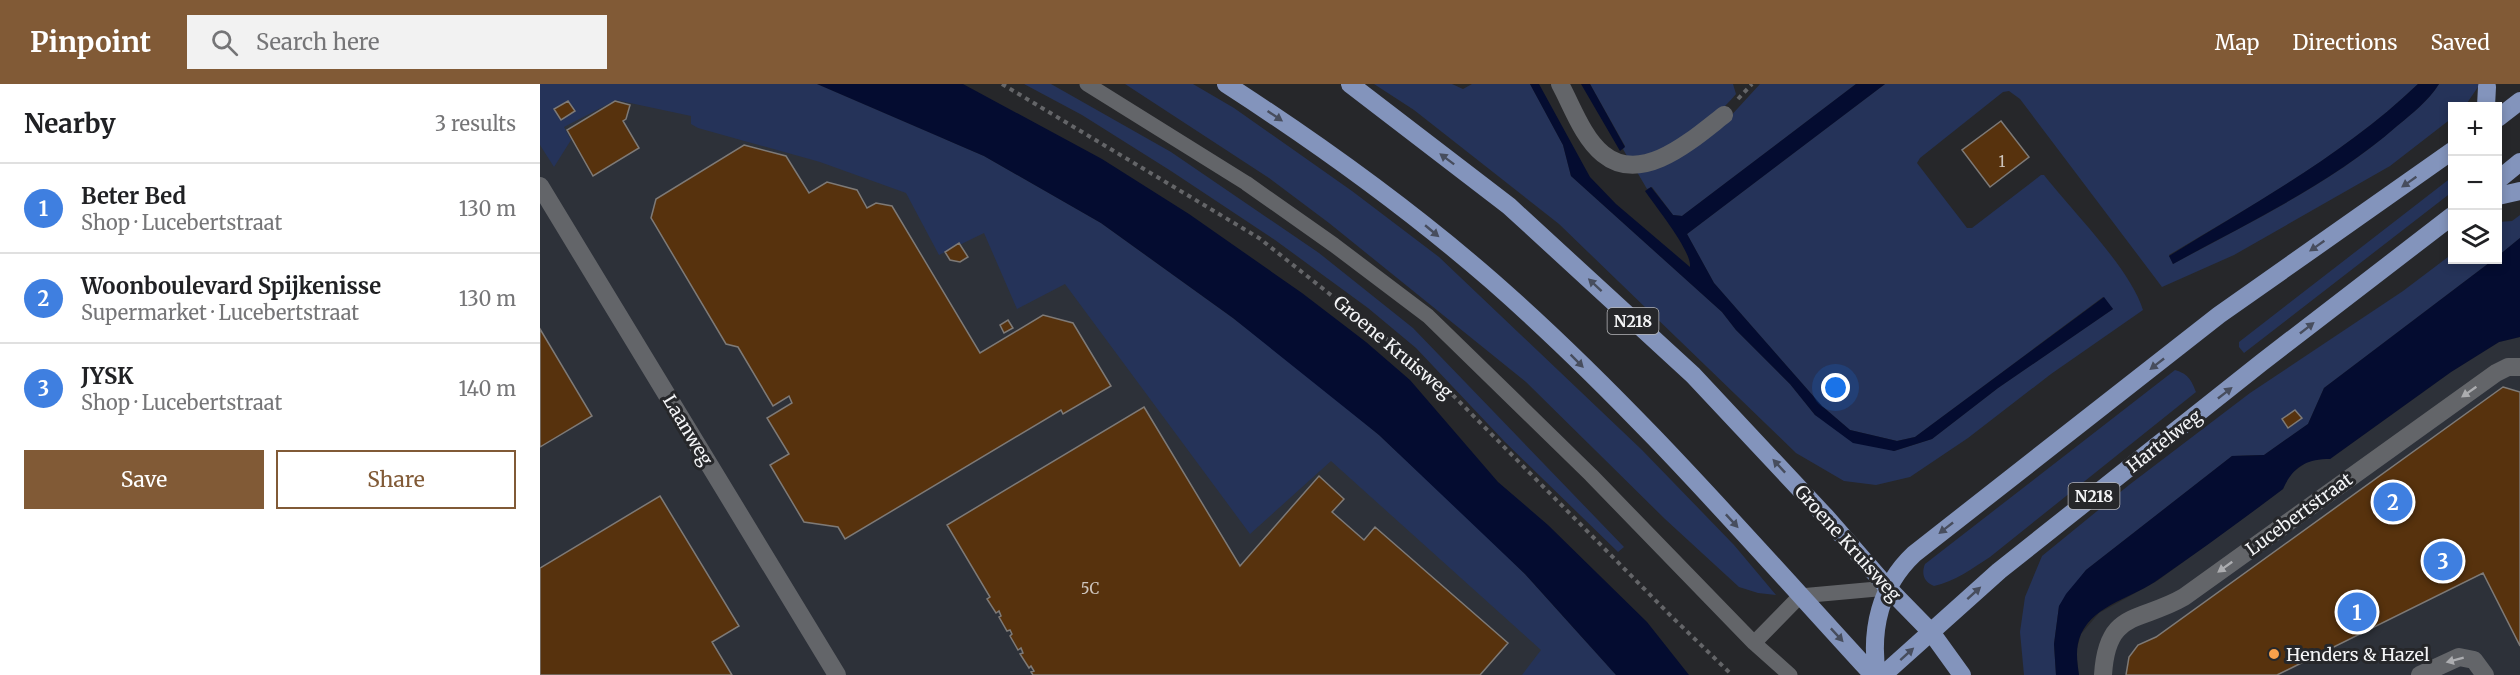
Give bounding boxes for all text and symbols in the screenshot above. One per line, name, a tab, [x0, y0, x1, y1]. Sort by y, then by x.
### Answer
search box	[187, 15, 607, 69]
text: Pinpoint	[30, 24, 151, 60]
icon: search	[208, 26, 241, 59]
text: Search here	[256, 28, 379, 56]
text: Map	[2215, 29, 2259, 56]
text: Directions	[2292, 29, 2397, 56]
text: Saved	[2430, 29, 2490, 56]
map controls	[2448, 102, 2502, 264]
button: +	[2448, 102, 2502, 156]
text: Nearby	[24, 107, 116, 140]
one-way arrow	[1266, 110, 1282, 122]
text: 3 results	[435, 111, 516, 136]
house number: 1	[1999, 152, 2006, 171]
one-way arrow	[1440, 153, 1455, 165]
button: −	[2448, 156, 2502, 210]
one-way arrow	[2401, 176, 2417, 187]
text: Beter Bed	[81, 182, 186, 210]
text: 1	[39, 196, 48, 221]
text: 130 m	[459, 196, 516, 221]
text: Shop · Lucebertstraat	[81, 210, 282, 235]
button: layers	[2448, 210, 2502, 264]
one-way arrow	[1424, 224, 1440, 237]
one-way arrow	[2309, 240, 2325, 251]
text: Woonboulevard Spijkenisse	[81, 272, 381, 300]
one-way arrow	[1588, 278, 1603, 292]
text: 2	[38, 286, 49, 311]
text: 130 m	[459, 286, 516, 311]
street label: Groene Kruisweg	[1329, 290, 1457, 404]
text: Supermarket · Lucebertstraat	[81, 300, 359, 325]
road number: N218	[1608, 308, 1658, 334]
one-way arrow	[2299, 321, 2315, 334]
one-way arrow	[1570, 354, 1584, 369]
one-way arrow	[2149, 358, 2165, 370]
text: JYSK	[81, 362, 133, 390]
your location	[1821, 373, 1850, 402]
text: 3	[38, 376, 49, 401]
text: 140 m	[459, 376, 516, 401]
one-way arrow	[2217, 386, 2233, 399]
one-way arrow	[2461, 386, 2477, 398]
text: Shop · Lucebertstraat	[81, 390, 282, 415]
street label: Laanweg	[658, 391, 718, 470]
street label: Hartelweg	[2122, 404, 2206, 477]
button: Save	[24, 450, 264, 509]
button: Share	[276, 450, 516, 509]
one-way arrow	[1772, 459, 1786, 474]
street label: Lucebertstraat	[2241, 468, 2357, 560]
street label: Groene Kruisweg	[1790, 480, 1906, 606]
pin: 2	[2374, 480, 2412, 524]
road number: N218	[2068, 483, 2120, 509]
one-way arrow	[1725, 514, 1739, 528]
one-way arrow	[1939, 521, 1954, 533]
pin: 3	[2424, 538, 2462, 584]
one-way arrow	[2218, 561, 2234, 573]
house number: 5C	[1081, 579, 1100, 598]
one-way arrow	[1966, 587, 1981, 600]
pin: 1	[2338, 590, 2376, 634]
one-way arrow	[1829, 628, 1843, 642]
place label: Henders & Hazel	[2286, 643, 2430, 666]
marker: Henders & Hazel	[2267, 647, 2281, 661]
one-way arrow	[1899, 648, 1914, 661]
one-way arrow	[2446, 655, 2464, 665]

